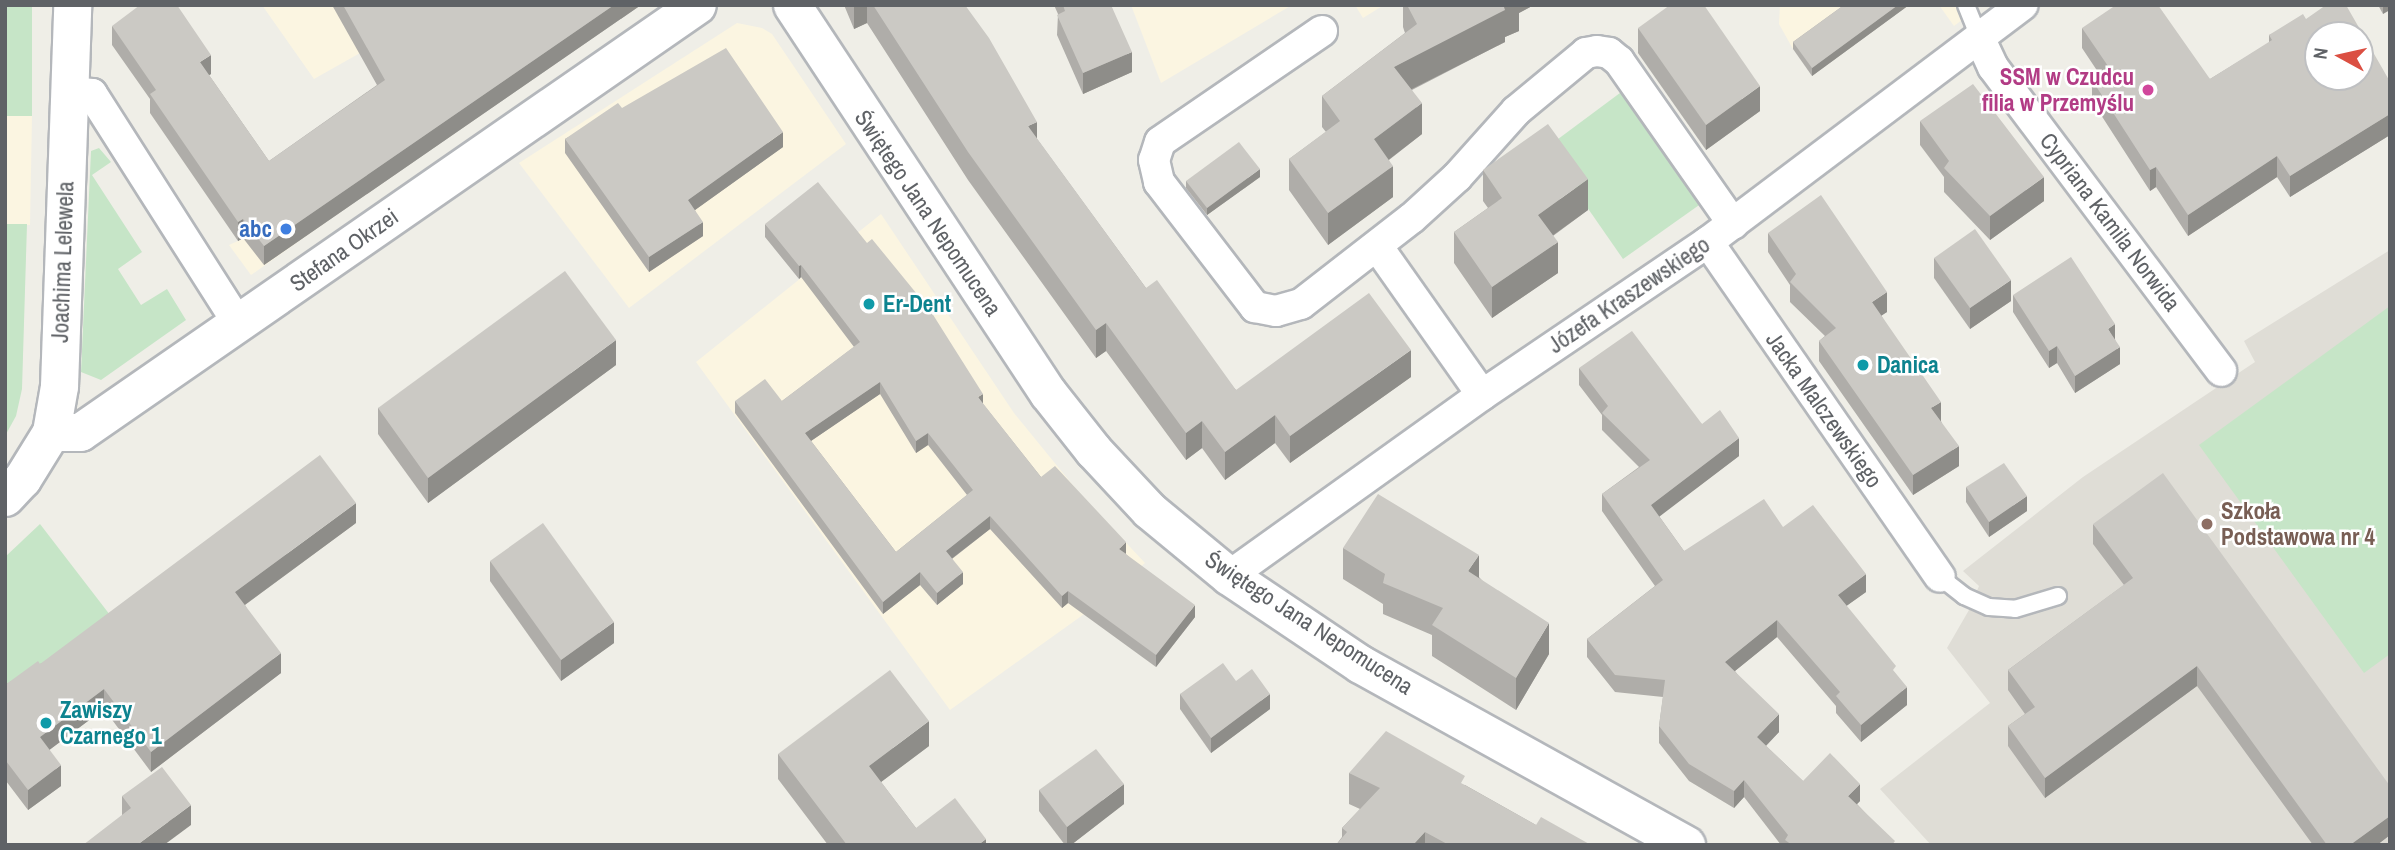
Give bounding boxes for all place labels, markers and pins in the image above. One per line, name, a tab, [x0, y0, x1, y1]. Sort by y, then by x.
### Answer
place label: SSM w Czudcu filia w Przemyślu	[1982, 63, 2134, 117]
marker: SSM w Czudcu filia w Przemyślu	[2140, 82, 2156, 98]
place label: abc	[240, 215, 272, 243]
marker: abc	[278, 221, 294, 237]
place label: Er-Dent	[883, 290, 951, 318]
marker: Er-Dent	[861, 296, 877, 312]
place label: Danica	[1877, 351, 1939, 379]
marker: Danica	[1855, 357, 1871, 373]
place label: Szkoła Podstawowa nr 4	[2221, 497, 2375, 551]
marker: Szkoła Podstawowa nr 4	[2199, 516, 2215, 532]
place label: Zawiszy Czarnego 1	[60, 696, 162, 750]
marker: Zawiszy Czarnego 1	[38, 715, 54, 731]

